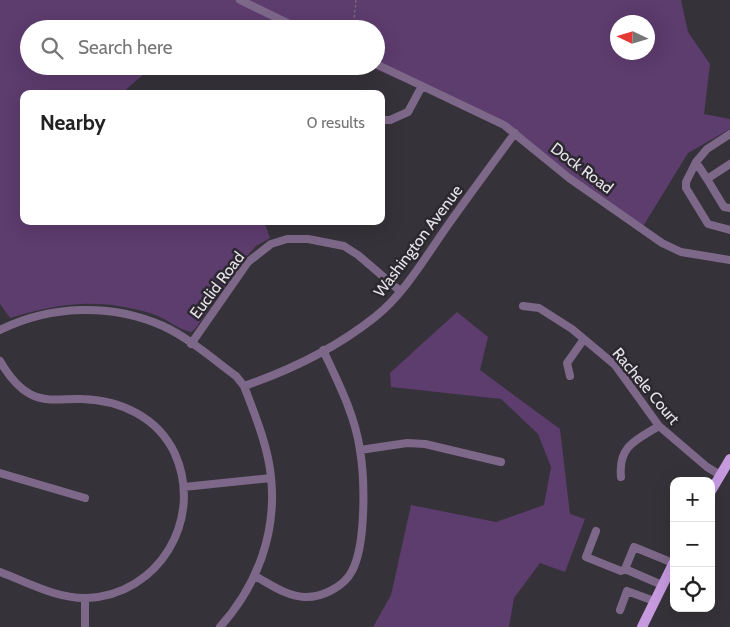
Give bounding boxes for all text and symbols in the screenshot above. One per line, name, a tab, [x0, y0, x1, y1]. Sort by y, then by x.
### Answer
north arrow	[610, 15, 655, 60]
search box	[20, 20, 385, 75]
icon: search	[38, 34, 66, 62]
text: Search here	[78, 36, 172, 59]
text: Nearby	[40, 110, 106, 135]
text: 0 results	[306, 113, 365, 132]
street label: Dock Road	[547, 138, 617, 198]
street label: Washington Avenue	[370, 181, 466, 301]
street label: Euclid Road	[186, 248, 248, 322]
street label: Rachele Court	[608, 344, 684, 429]
map controls	[670, 477, 715, 612]
button: +	[670, 477, 715, 522]
button: −	[670, 522, 715, 567]
button: locate	[670, 567, 715, 612]

